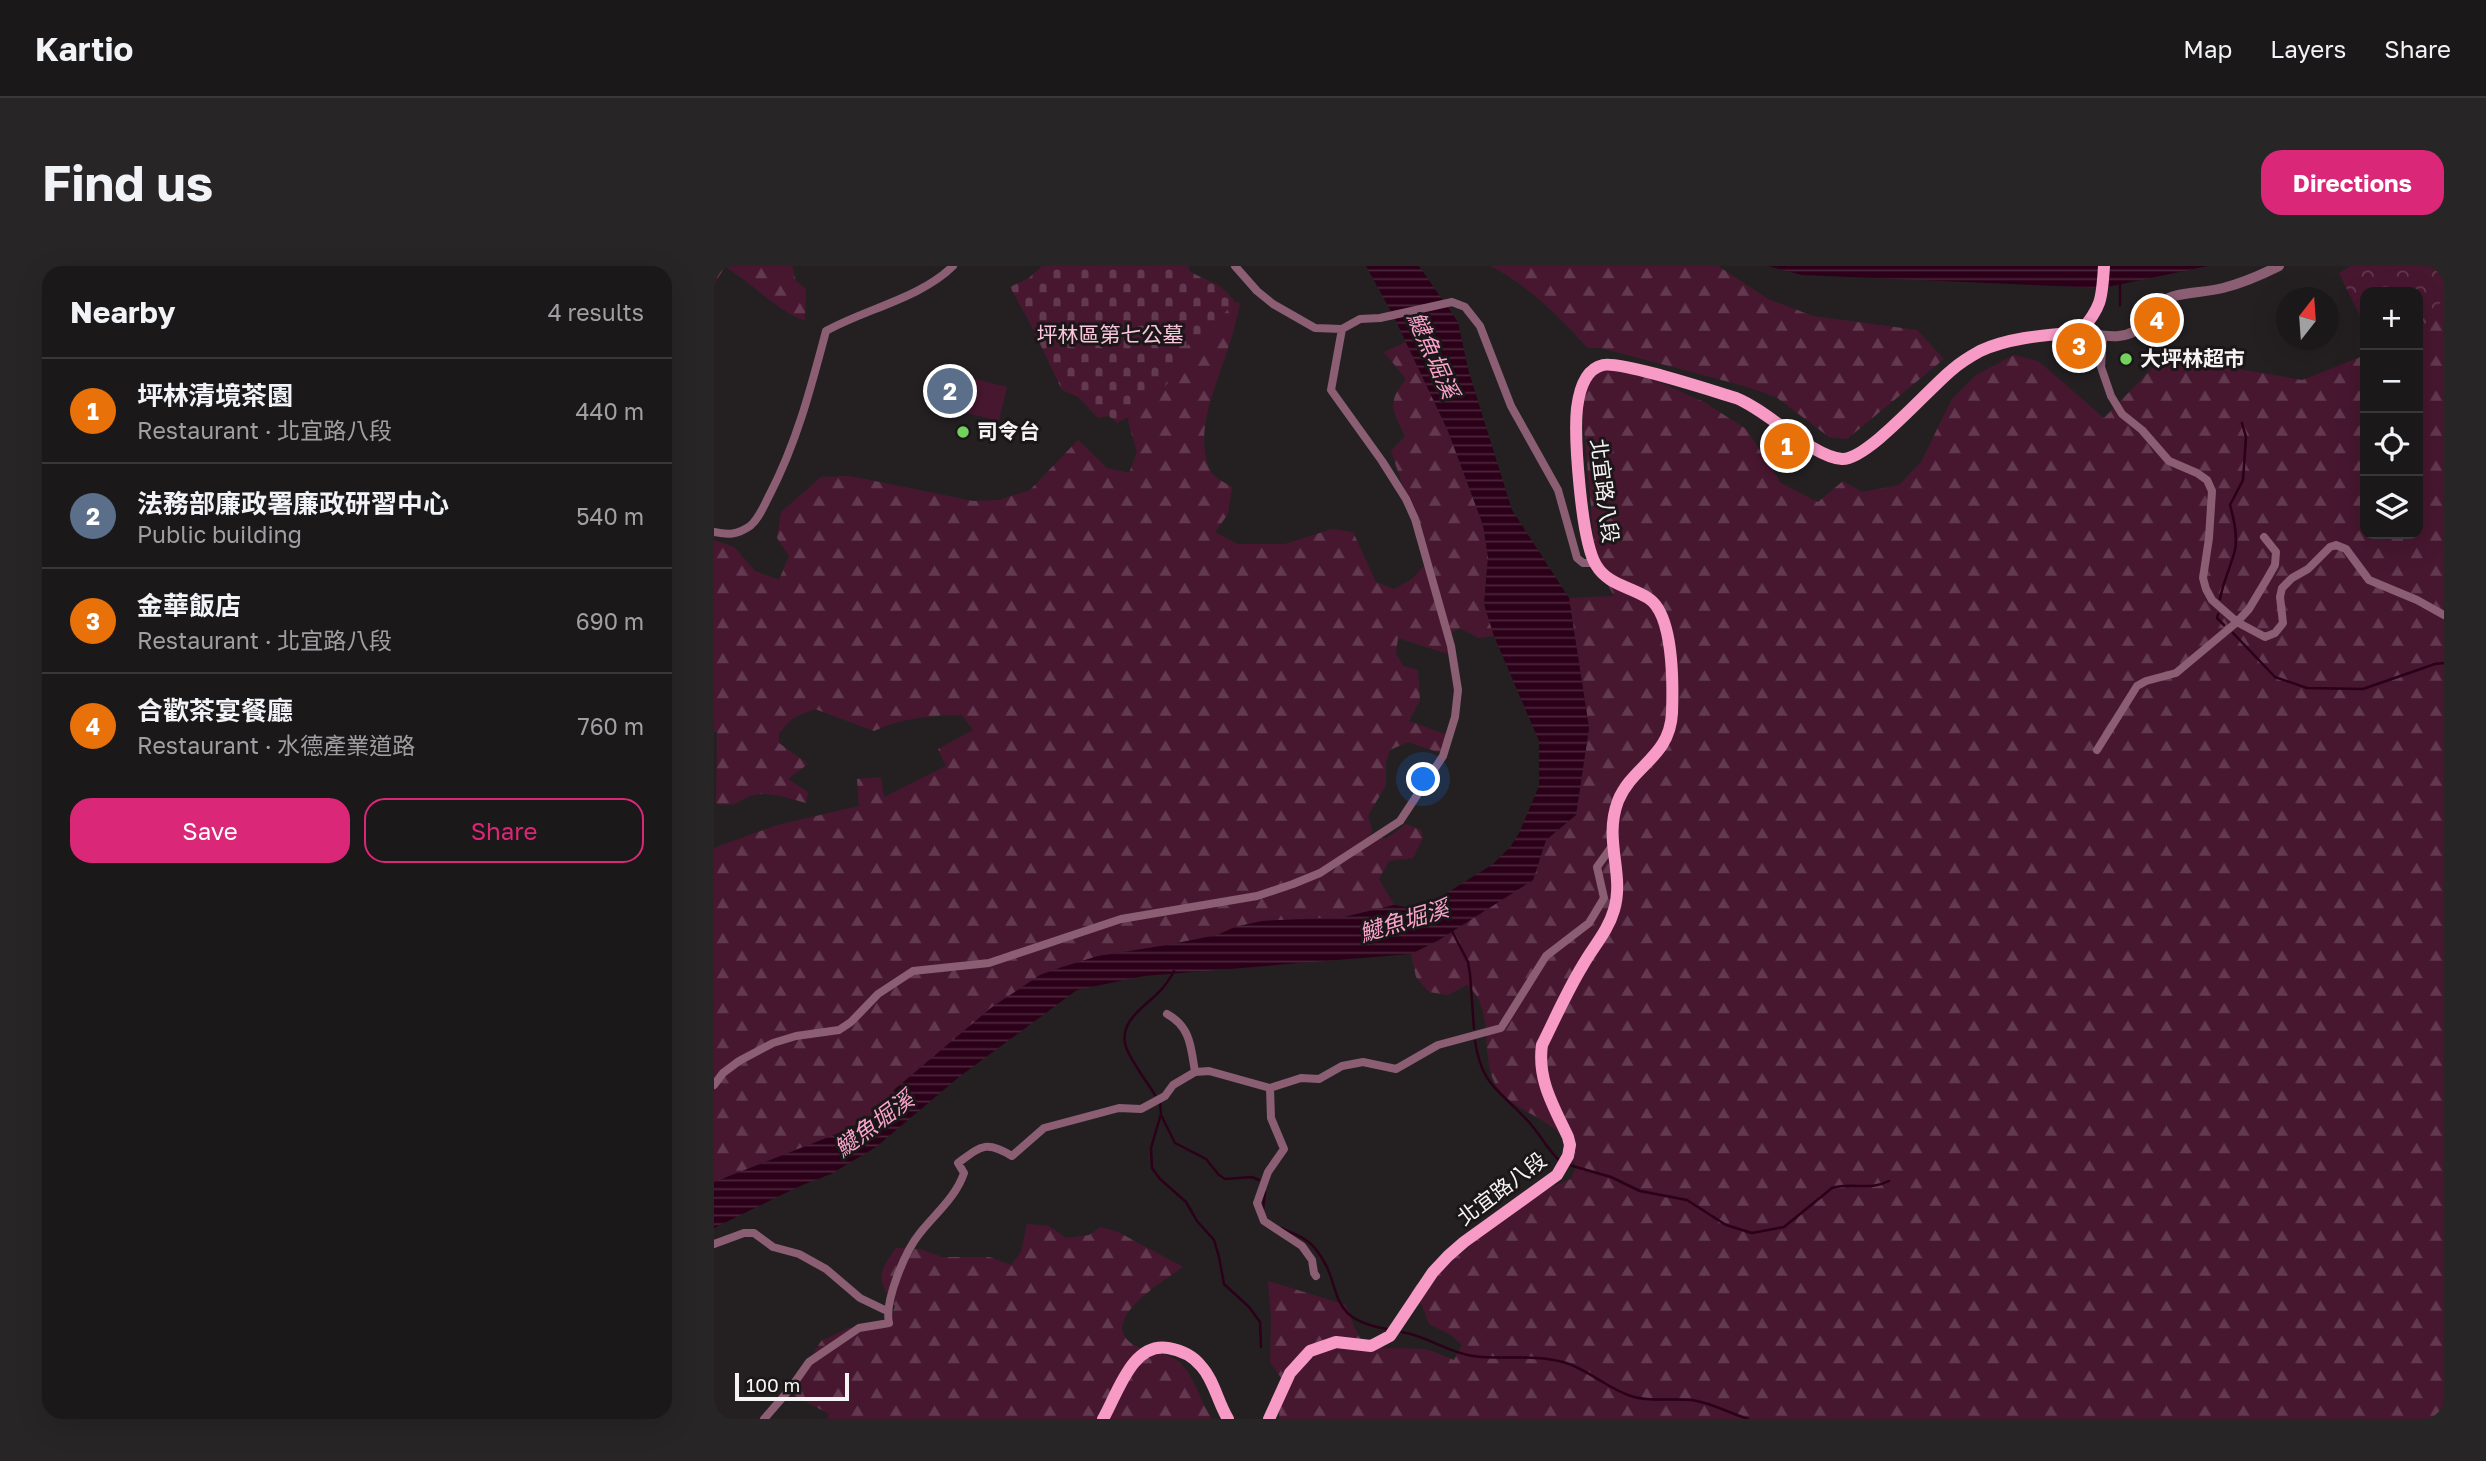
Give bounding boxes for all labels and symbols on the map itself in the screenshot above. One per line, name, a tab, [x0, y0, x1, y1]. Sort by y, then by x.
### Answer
north arrow	[2276, 287, 2339, 350]
pin: 4	[2134, 294, 2180, 346]
water label: 𩻸魚堀溪	[1402, 307, 1467, 405]
pin: 3	[2056, 320, 2102, 372]
park label: 坪林區第七公墓	[1037, 321, 1184, 347]
place label: 大坪林超市	[2140, 345, 2245, 371]
marker: 大坪林超市	[2118, 351, 2134, 367]
pin: 2	[927, 365, 973, 417]
place label: 司令台	[977, 418, 1040, 444]
pin: 1	[1764, 420, 1810, 472]
marker: 司令台	[955, 424, 971, 440]
street label: 北宜路八段	[1586, 437, 1624, 545]
your location	[1406, 762, 1440, 796]
water label: 𩻸魚堀溪	[1356, 892, 1455, 947]
water label: 𩻸魚堀溪	[828, 1083, 921, 1162]
street label: 北宜路八段	[1452, 1146, 1551, 1230]
scale bar	[735, 1370, 849, 1402]

